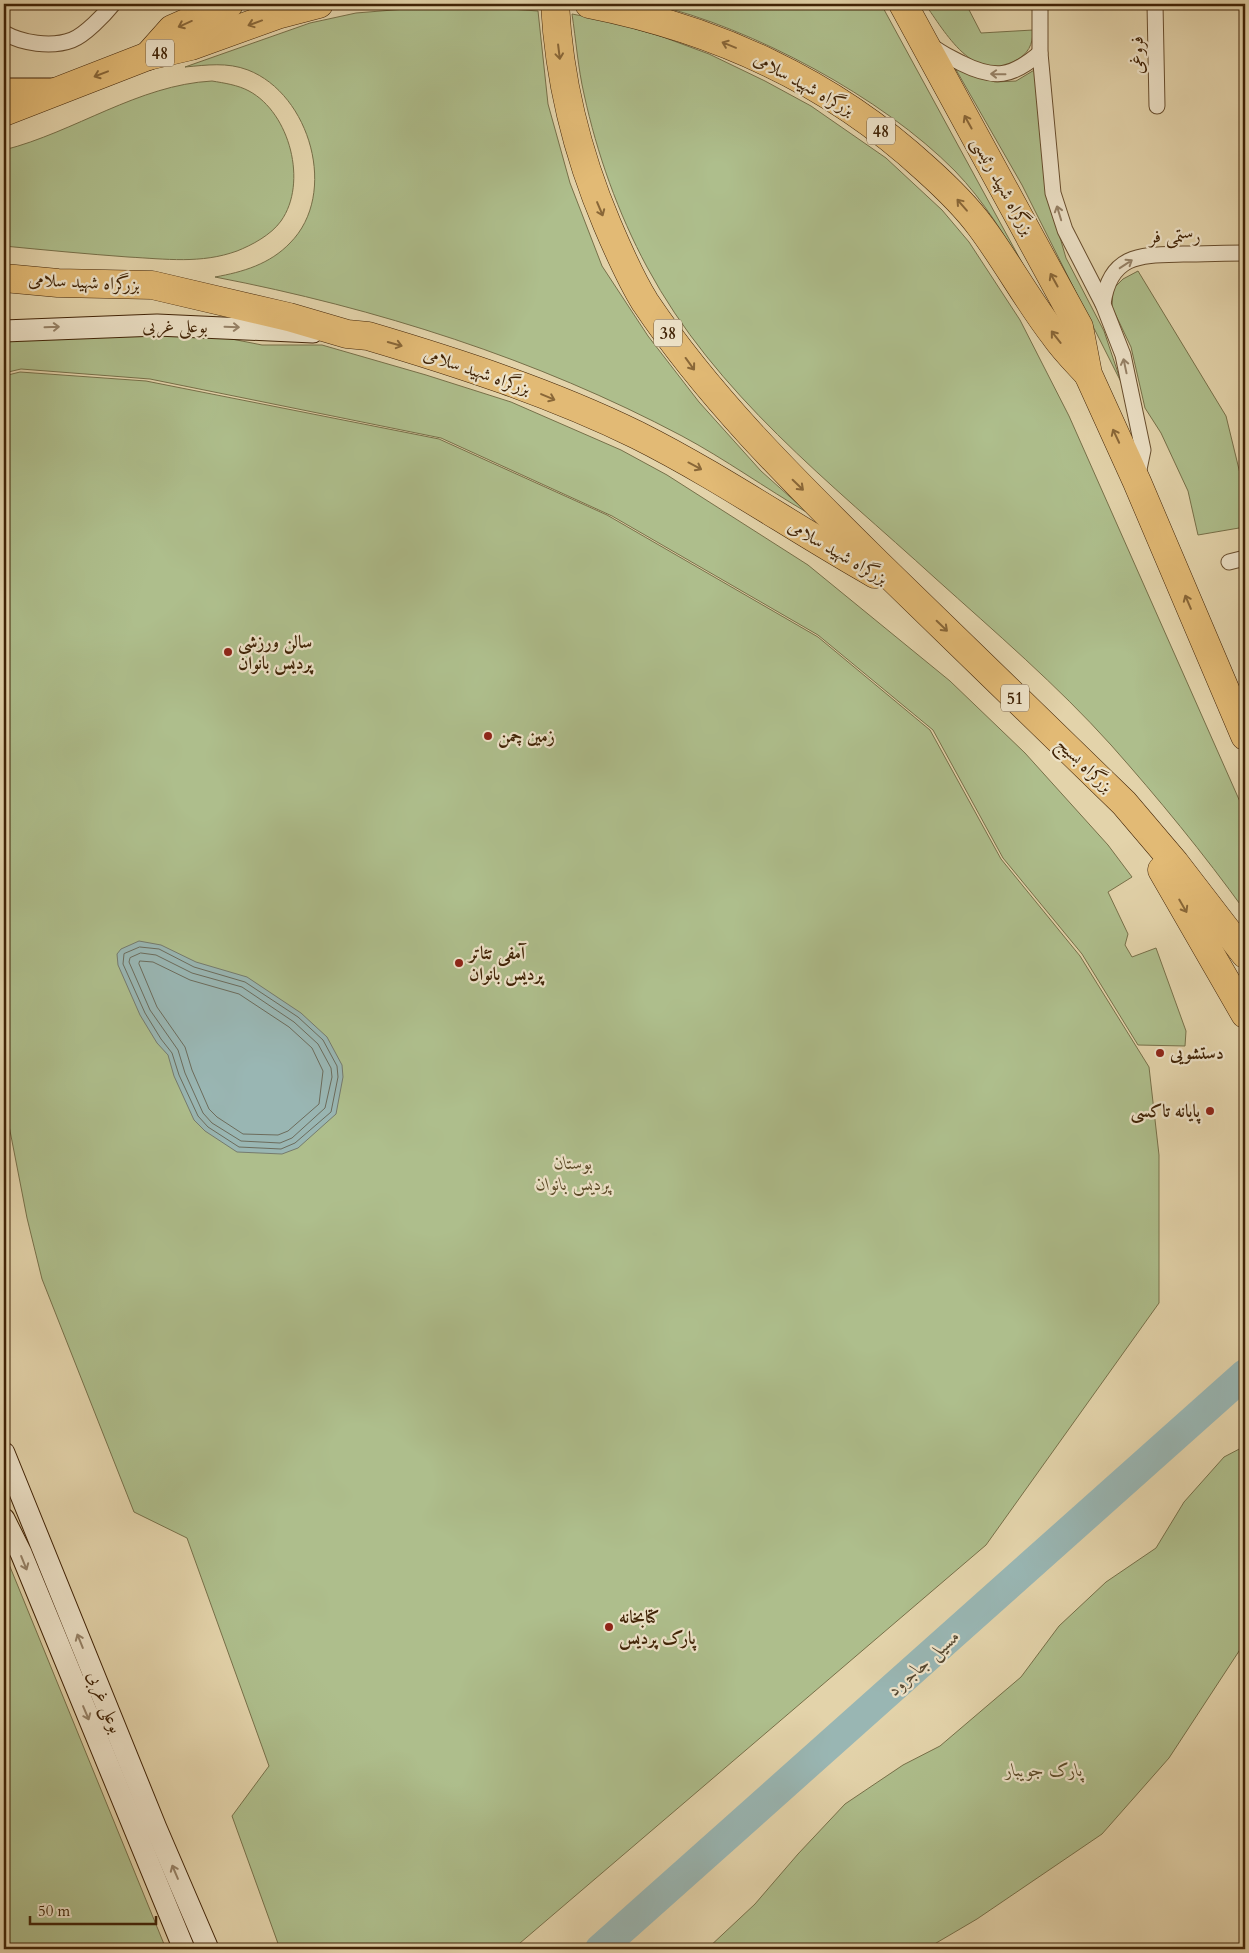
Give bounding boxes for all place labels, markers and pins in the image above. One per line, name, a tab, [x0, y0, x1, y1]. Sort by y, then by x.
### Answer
place label: سالن ورزشی پردیس بانوان	[238, 630, 314, 676]
marker: سالن ورزشی پردیس بانوان	[222, 646, 234, 658]
place label: زمین چمن	[498, 724, 555, 749]
marker: زمین چمن	[482, 730, 494, 742]
place label: آمفی تئاتر پردیس بانوان	[467, 941, 545, 987]
marker: آمفی تئاتر پردیس بانوان	[453, 957, 465, 969]
place label: دستشویی	[1169, 1041, 1224, 1066]
marker: دستشویی	[1154, 1047, 1166, 1059]
place label: پایانه تاکسی	[1130, 1099, 1202, 1124]
marker: پایانه تاکسی	[1204, 1105, 1216, 1117]
place label: کتابخانه پارک پردیس	[619, 1605, 697, 1651]
marker: کتابخانه پارک پردیس	[603, 1621, 615, 1633]

